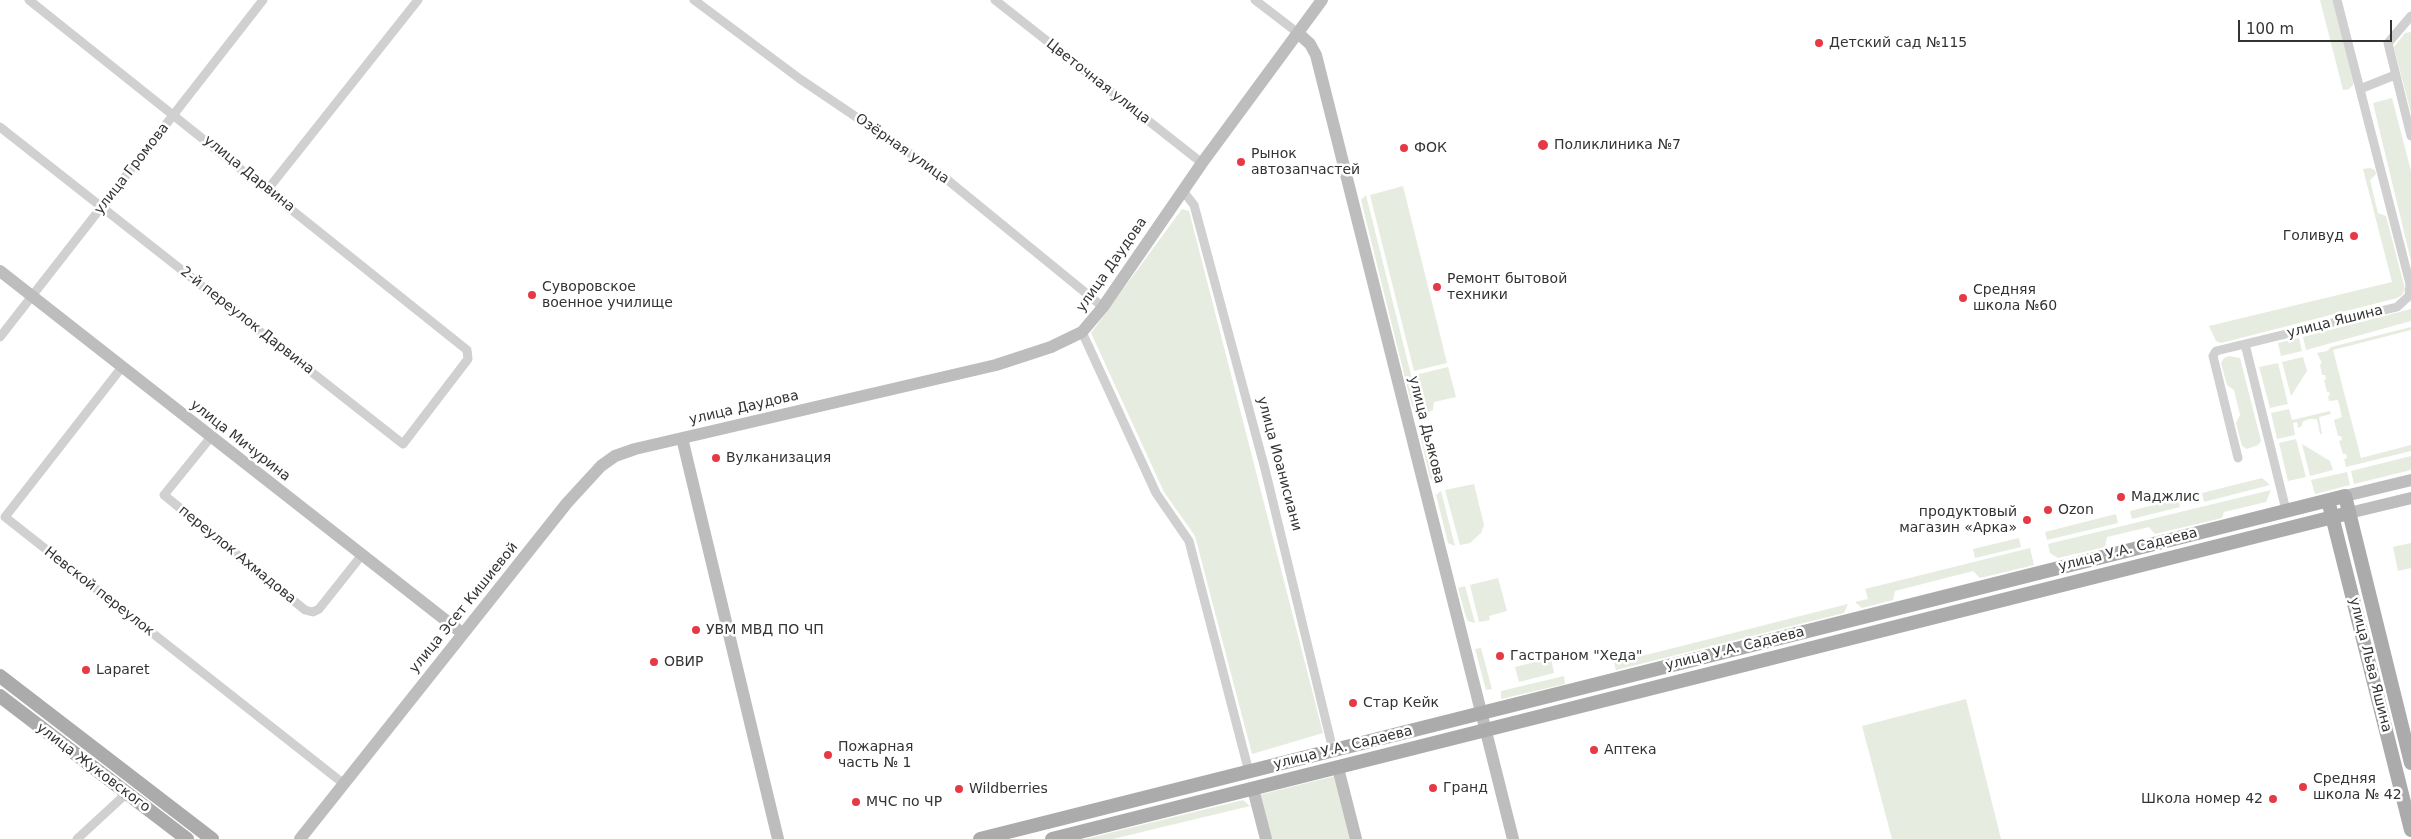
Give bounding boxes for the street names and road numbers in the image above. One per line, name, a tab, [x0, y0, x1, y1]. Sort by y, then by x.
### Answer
street label: Цветочная улица	[1042, 36, 1154, 128]
street label: Озёрная улица	[852, 110, 952, 188]
street label: улица Громова	[91, 120, 173, 218]
street label: улица Дарвина	[200, 132, 298, 216]
street label: улица Даудова	[1073, 214, 1151, 316]
street label: 2-й переулок Дарвина	[177, 264, 317, 378]
street label: улица Яшина	[2285, 302, 2385, 342]
street label: улица Дьякова	[1405, 374, 1447, 486]
street label: улица Даудова	[688, 387, 800, 429]
street label: улица Иоанисиани	[1253, 395, 1305, 533]
street label: улица Мичурина	[187, 397, 293, 485]
street label: переулок Ахмадова	[175, 503, 299, 607]
street label: улица У.А. Садаева	[2057, 525, 2199, 575]
street label: улица Эсет Кишиевой	[406, 539, 522, 677]
street label: Невской переулок	[41, 544, 157, 640]
street label: улица Льва Яшина	[2345, 596, 2395, 734]
street label: улица У.А. Садаева	[1664, 624, 1806, 674]
street label: улица Жуковского	[33, 720, 153, 816]
street label: улица У.А. Садаева	[1272, 723, 1414, 773]

